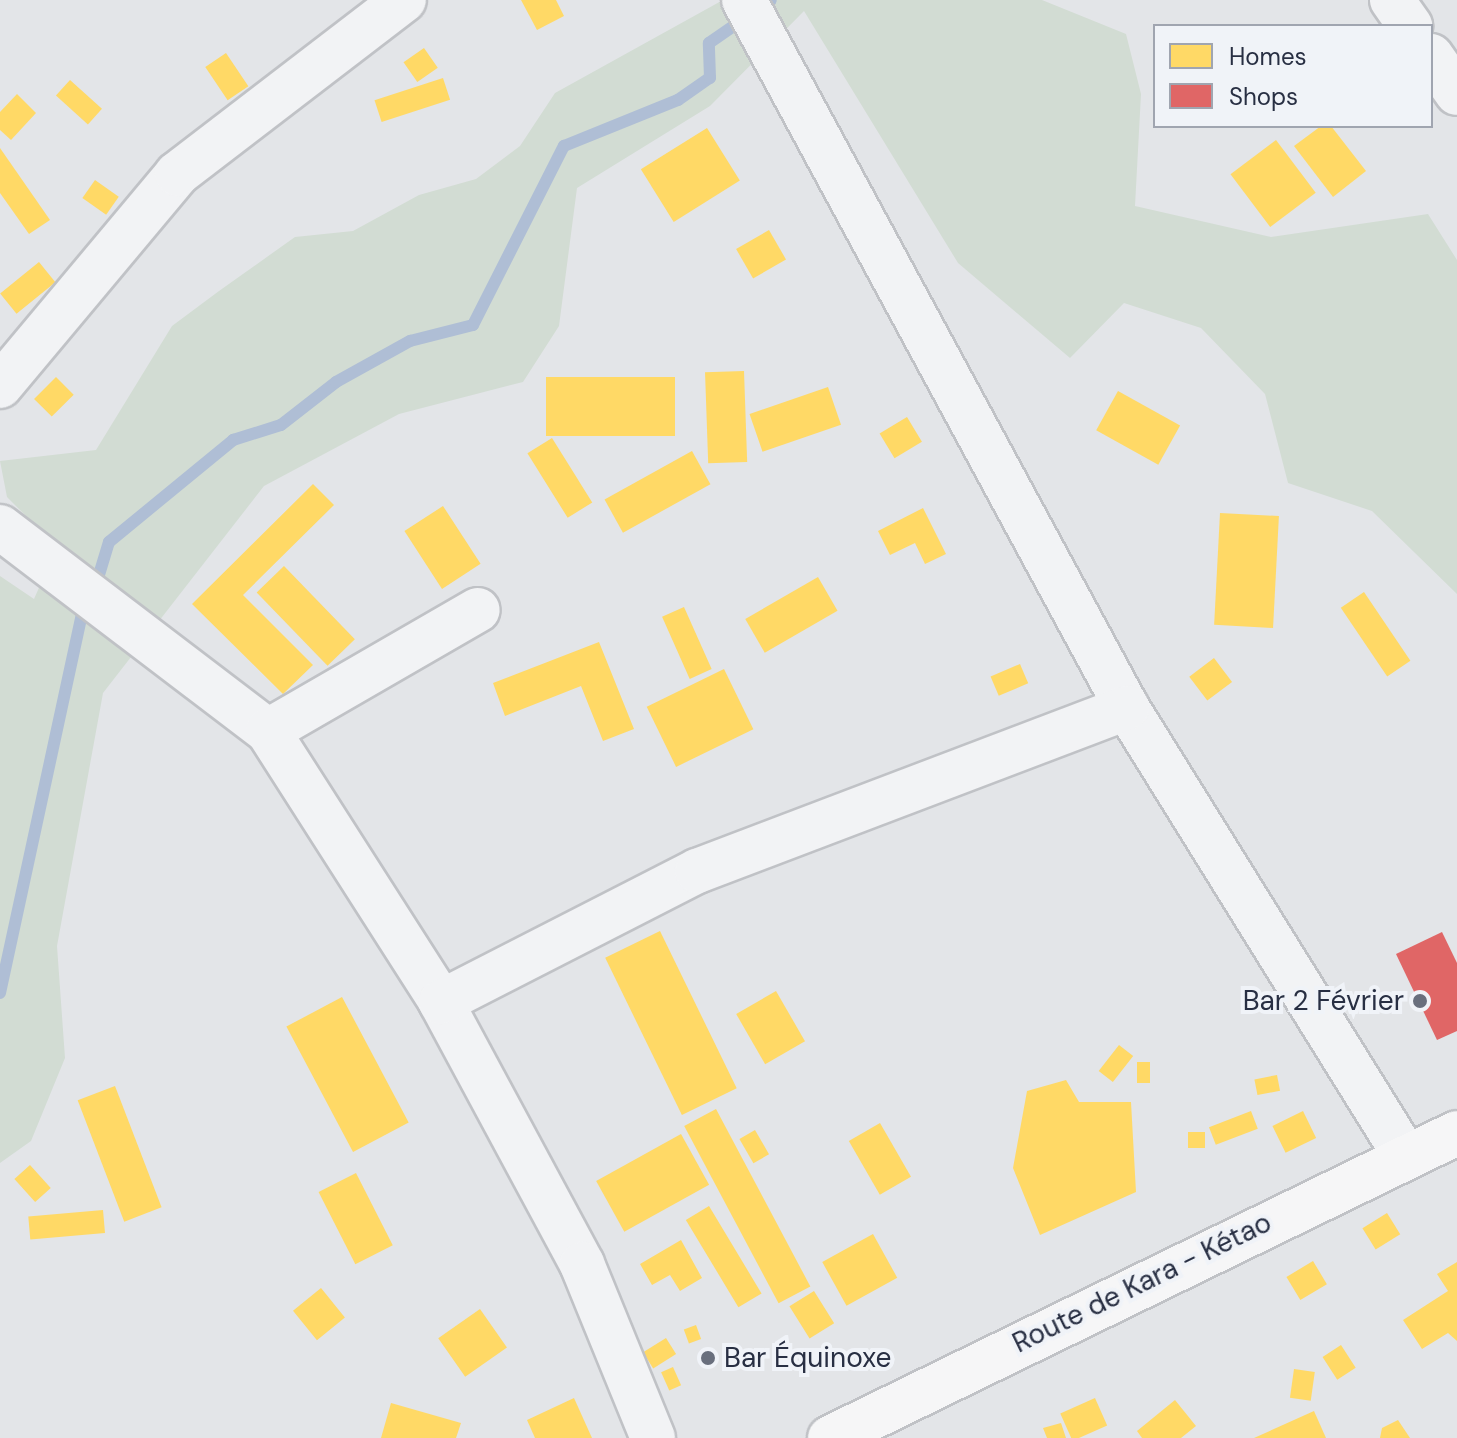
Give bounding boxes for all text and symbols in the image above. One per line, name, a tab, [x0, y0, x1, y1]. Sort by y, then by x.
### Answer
legend	[1153, 24, 1433, 128]
text: Homes	[1229, 41, 1307, 72]
text: Shops	[1229, 81, 1298, 112]
place label: Bar 2 Février	[1243, 984, 1404, 1018]
marker: Bar 2 Février	[1411, 992, 1429, 1010]
street label: Route de Kara - Kétao	[1007, 1206, 1277, 1360]
place label: Bar Équinoxe	[724, 1341, 891, 1375]
marker: Bar Équinoxe	[699, 1349, 717, 1367]

